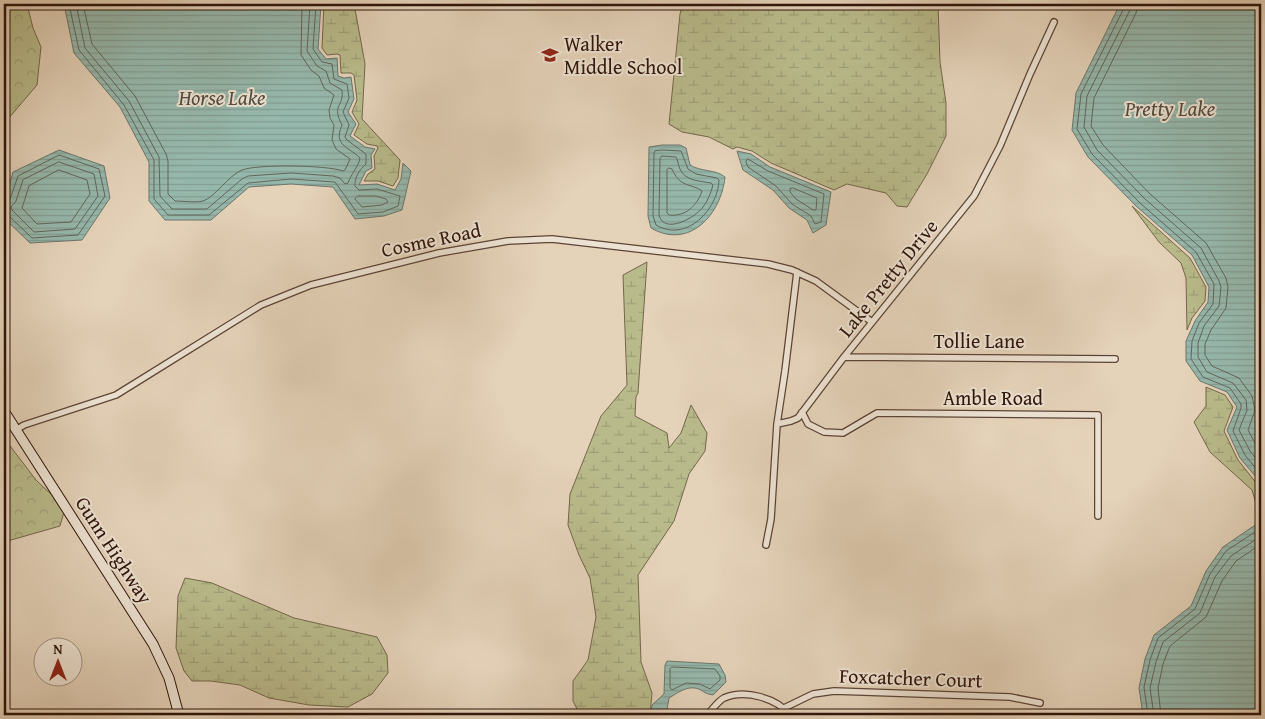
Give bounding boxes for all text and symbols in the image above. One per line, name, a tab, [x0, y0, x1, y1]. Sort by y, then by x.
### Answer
place label: Walker Middle School	[564, 29, 683, 81]
school or university icon: Walker Middle School	[540, 45, 560, 65]
water label: Horse Lake	[177, 82, 266, 113]
water label: Pretty Lake	[1124, 93, 1215, 124]
street label: Lake Pretty Drive	[831, 213, 944, 343]
street label: Cosme Road	[378, 215, 484, 264]
street label: Tollie Lane	[933, 326, 1025, 355]
street label: Amble Road	[943, 383, 1043, 412]
street label: Gunn Highway	[69, 490, 160, 609]
north arrow	[32, 636, 82, 686]
text: N	[53, 639, 63, 659]
street label: Foxcatcher Court	[839, 661, 983, 694]

